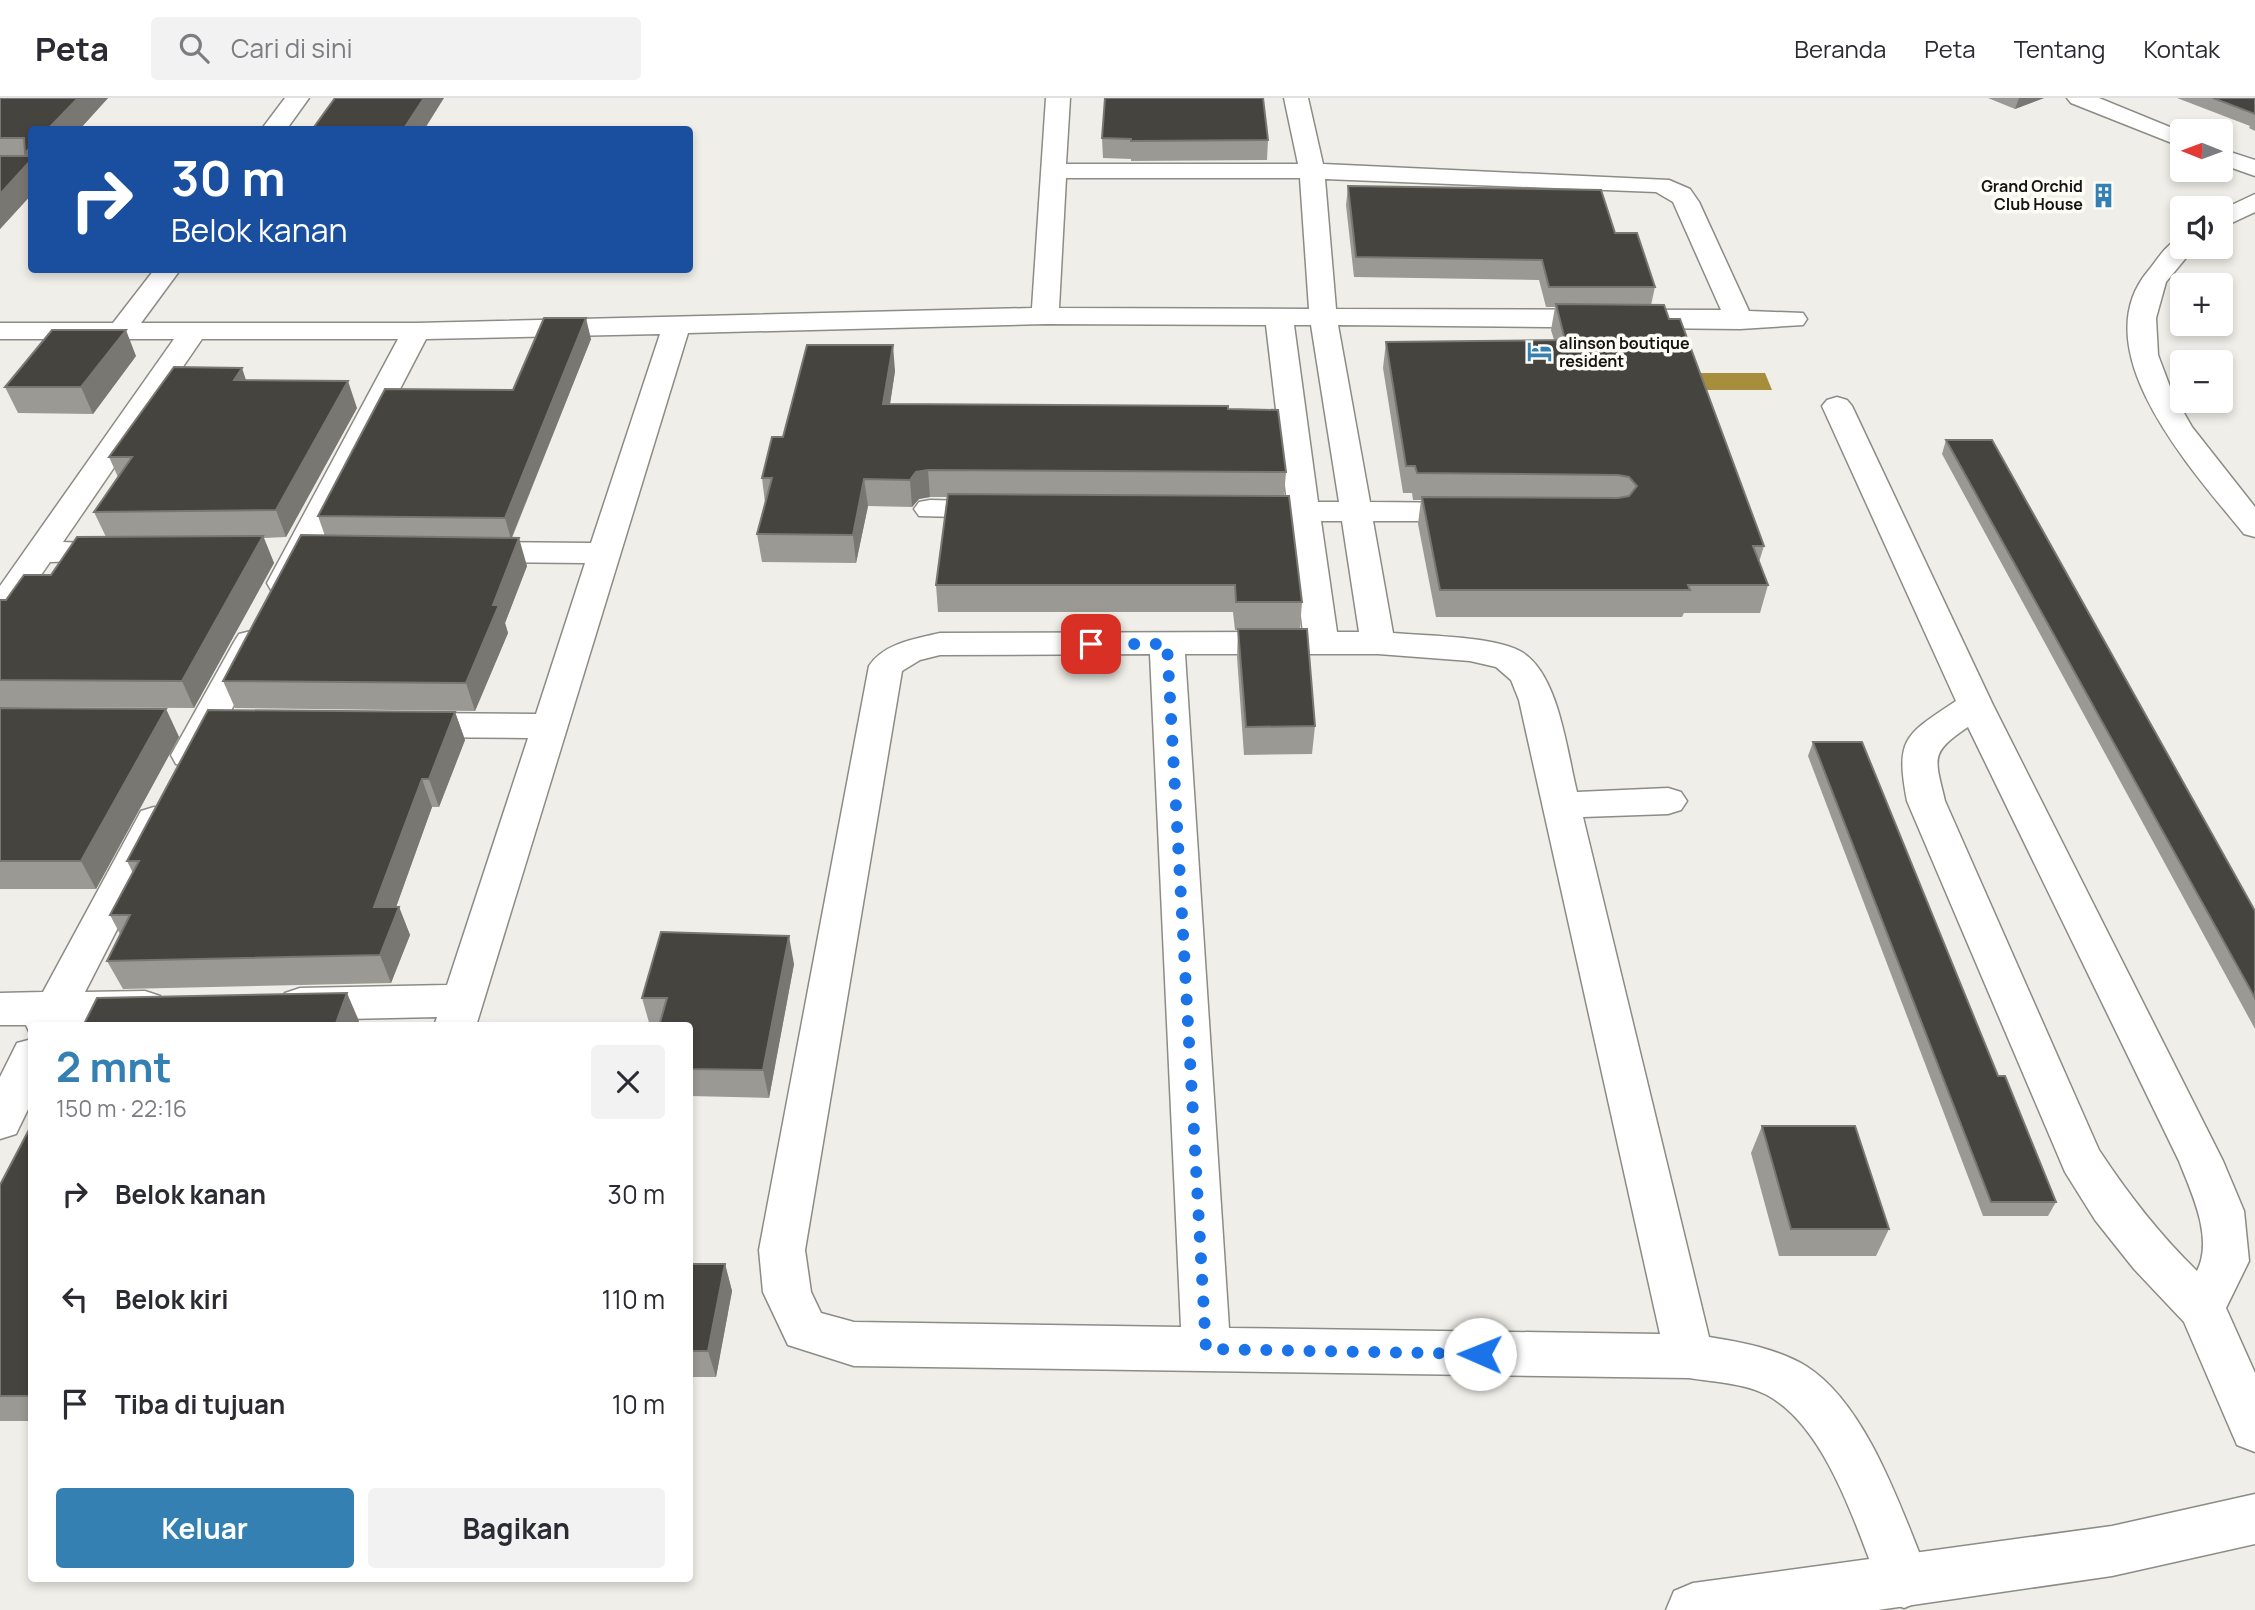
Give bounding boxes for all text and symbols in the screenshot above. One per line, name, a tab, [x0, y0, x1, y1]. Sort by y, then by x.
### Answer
search box	[151, 17, 641, 80]
text: Peta	[35, 26, 109, 71]
icon: search	[175, 29, 213, 67]
text: Cari di sini	[231, 30, 353, 66]
text: Beranda	[1794, 32, 1886, 65]
text: Peta	[1924, 32, 1976, 65]
text: Tentang	[2014, 32, 2105, 65]
text: Kontak	[2143, 32, 2220, 65]
north arrow	[2170, 119, 2233, 182]
map controls	[2170, 119, 2233, 413]
text: 30 m	[171, 144, 286, 211]
icon: right	[56, 154, 147, 245]
place label: Grand Orchid Club House	[1981, 175, 2083, 215]
building icon: Grand Orchid Club House	[2089, 181, 2117, 209]
button: sound	[2170, 196, 2233, 259]
text: Belok kanan	[171, 208, 347, 252]
button: +	[2170, 273, 2233, 336]
place label: alinson boutique resident	[1559, 332, 1690, 372]
hotel icon: alinson boutique resident	[1525, 338, 1553, 366]
button: −	[2170, 350, 2233, 413]
pin	[1061, 614, 1121, 674]
icon: arrive	[1072, 625, 1110, 663]
text: 2 mnt	[56, 1037, 172, 1095]
button: close	[591, 1045, 665, 1119]
text: 150 m · 22:16	[56, 1092, 187, 1124]
icon: right	[56, 1175, 94, 1213]
text: Belok kanan	[115, 1176, 266, 1212]
text: 30 m	[608, 1176, 665, 1212]
icon: left	[56, 1280, 94, 1318]
text: Belok kiri	[115, 1281, 229, 1317]
text: 110 m	[602, 1281, 665, 1317]
position arrow	[1443, 1317, 1517, 1391]
icon: arrive	[56, 1385, 94, 1423]
text: Tiba di tujuan	[115, 1386, 285, 1422]
text: 10 m	[612, 1386, 665, 1422]
button: Keluar	[56, 1488, 354, 1568]
button: Bagikan	[368, 1488, 665, 1568]

